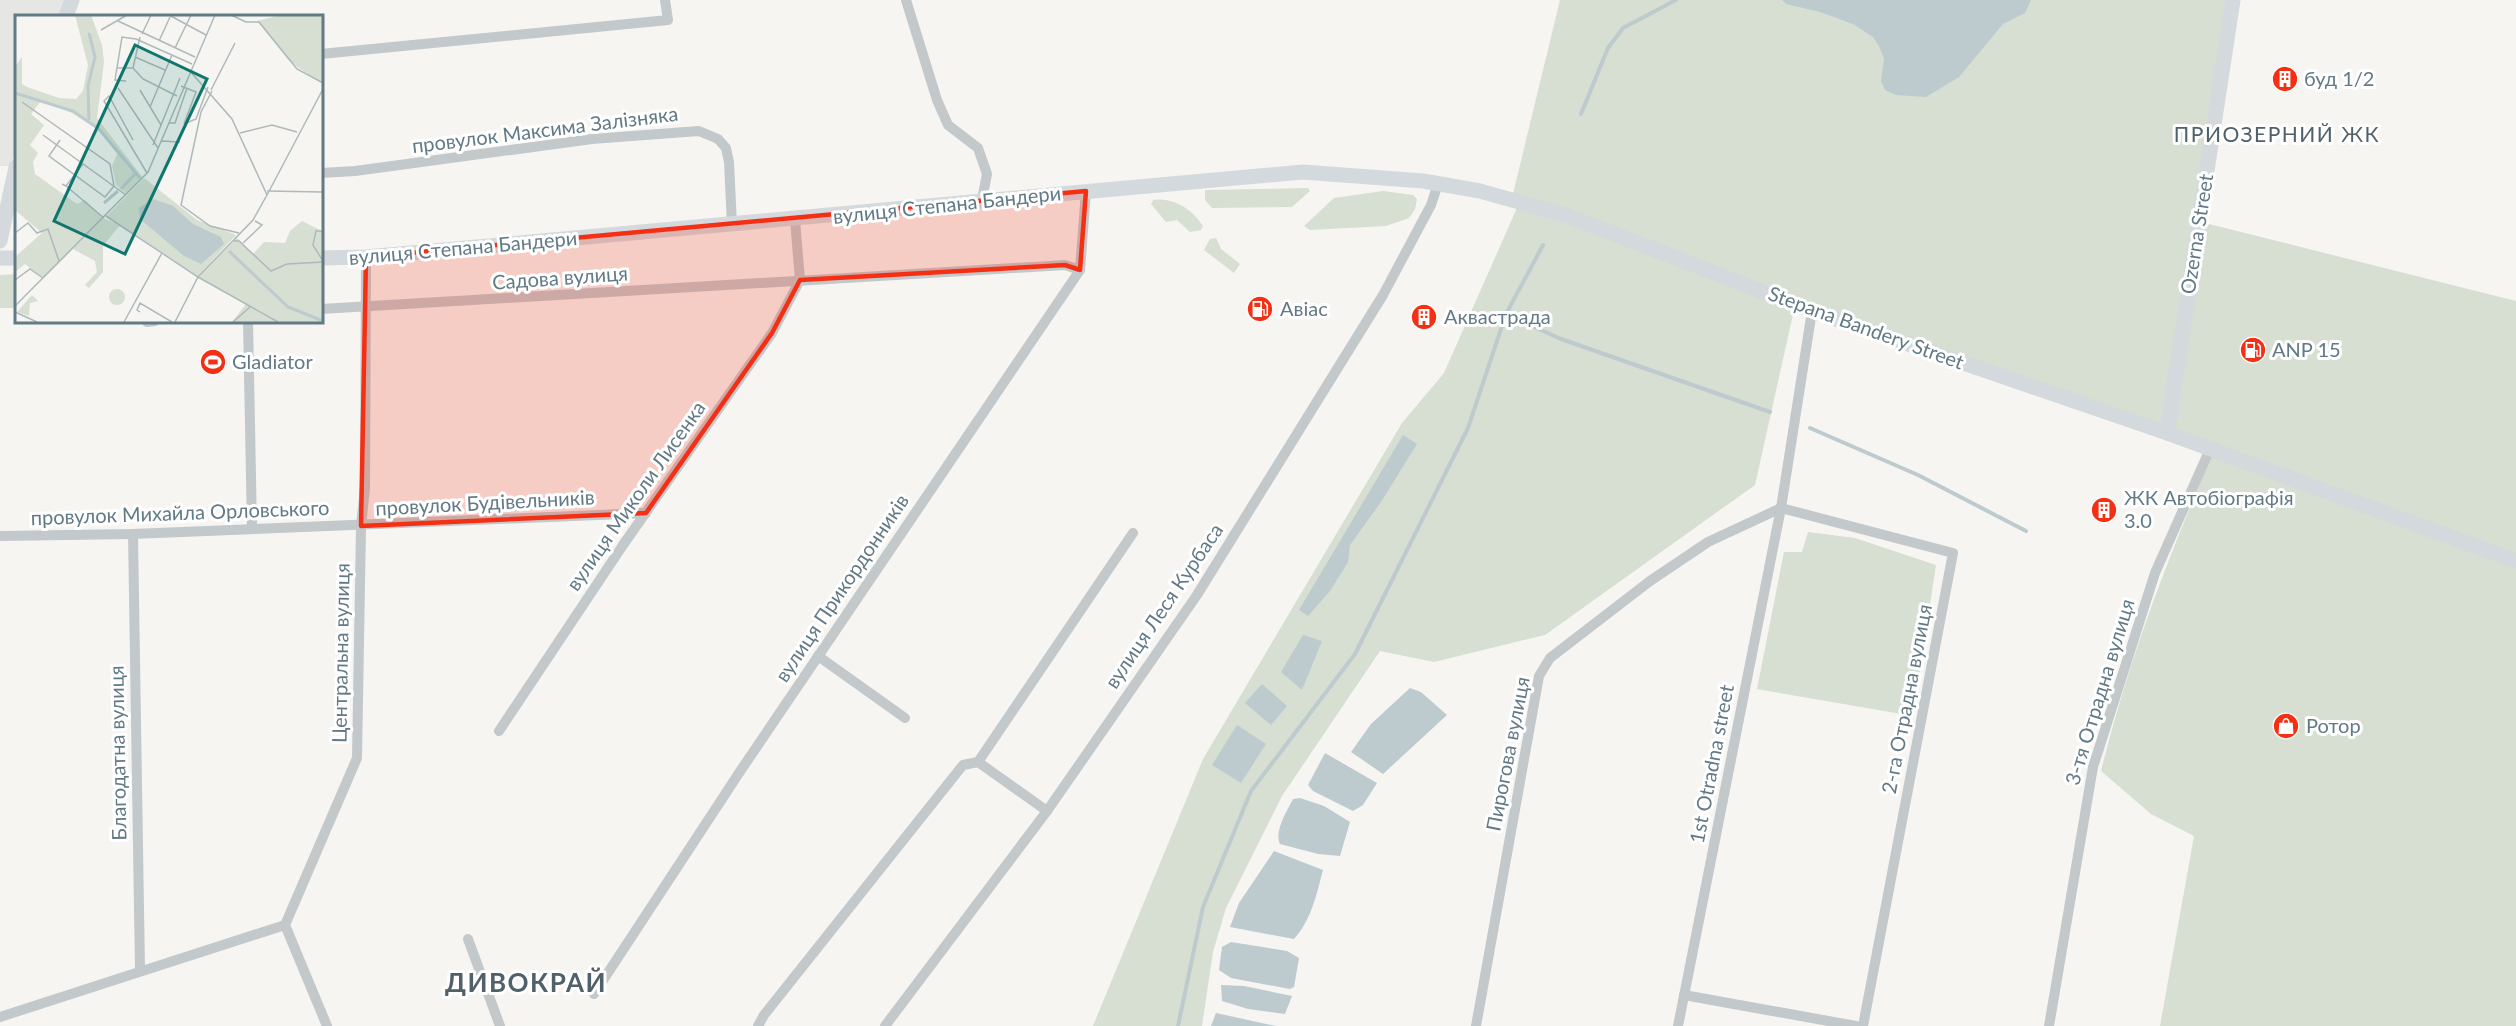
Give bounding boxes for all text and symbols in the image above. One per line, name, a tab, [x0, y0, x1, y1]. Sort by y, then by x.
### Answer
inset map	[15, 15, 322, 322]
building icon: буд 1/2	[2270, 64, 2300, 94]
place label: буд 1/2	[2304, 66, 2374, 90]
street label: провулок Максима Залізняка	[410, 101, 679, 157]
district label: ПРИОЗЕРНИЙ ЖК	[2174, 121, 2380, 146]
street label: Ozerna Street	[2175, 172, 2217, 296]
street label: вулиця Степана Бандери	[832, 180, 1062, 228]
street label: вулиця Степана Бандери	[348, 225, 578, 269]
street label: Садова вулиця	[491, 260, 629, 294]
street label: Stepana Bandery Street	[1765, 281, 1967, 374]
fuel station icon: Авіас	[1245, 294, 1275, 324]
place label: Авіас	[1280, 296, 1328, 320]
building icon: Аквастрада	[1409, 302, 1439, 332]
place label: Аквастрада	[1444, 304, 1551, 328]
fuel station icon: ANP 15	[2238, 335, 2268, 365]
place label: ANP 15	[2272, 337, 2341, 361]
sports icon: Gladiator	[198, 347, 228, 377]
place label: Gladiator	[232, 349, 313, 373]
street label: вулиця Миколи Лисенка	[561, 396, 710, 595]
street label: провулок Будівельників	[375, 484, 595, 520]
place label: ЖК Автобіографія 3.0	[2124, 485, 2294, 532]
street label: вулиця Прикордонників	[769, 489, 913, 686]
street label: провулок Михайла Орловського	[30, 495, 330, 529]
building icon: ЖК Автобіографія 3.0	[2089, 495, 2119, 525]
street label: вулиця Леся Курбаса	[1099, 518, 1227, 692]
street label: Центральна вулиця	[326, 563, 354, 743]
street label: 3-тя Отрадна вулиця	[2059, 596, 2139, 788]
street label: 2-га Отрадна вулиця	[1876, 602, 1936, 796]
street label: Благодатна вулиця	[103, 665, 131, 841]
street label: Пирогова вулиця	[1480, 674, 1534, 833]
street label: 1st Otradna street	[1684, 682, 1738, 845]
shop icon: Ротор	[2271, 711, 2301, 741]
place label: Ротор	[2306, 713, 2361, 737]
district label: ДИВОКРАЙ	[445, 966, 607, 998]

